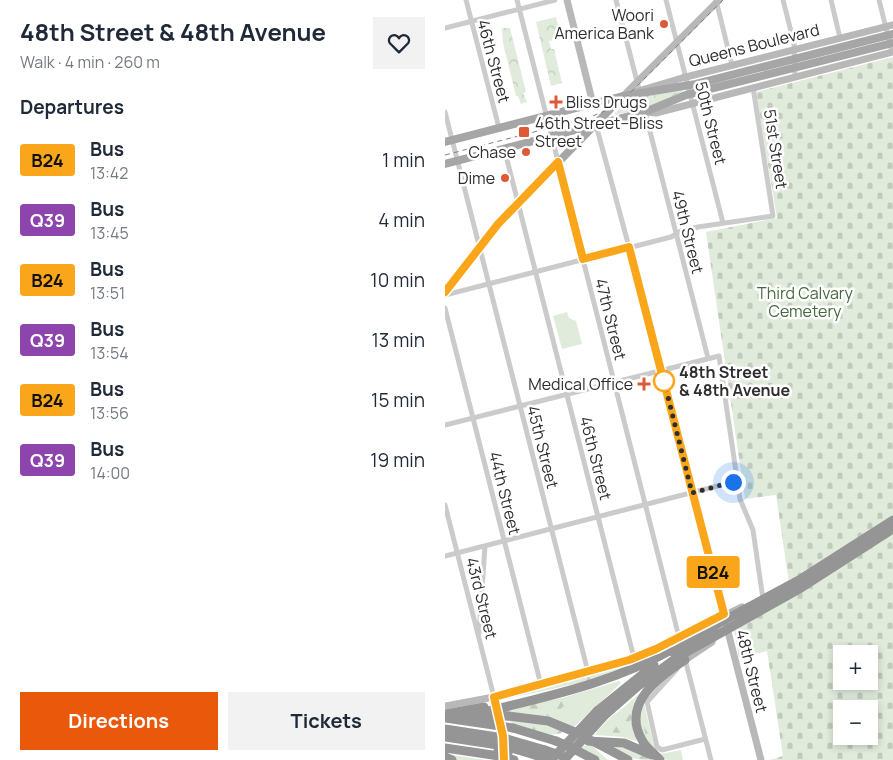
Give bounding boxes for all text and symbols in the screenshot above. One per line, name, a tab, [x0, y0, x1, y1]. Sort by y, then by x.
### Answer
place label: Woori America Bank	[554, 4, 655, 44]
text: 48th Street & 48th Avenue	[20, 15, 326, 48]
button: heart	[373, 17, 425, 69]
street label: 46th Street	[472, 17, 516, 105]
marker: Woori America Bank	[658, 18, 670, 30]
street label: Queens Boulevard	[686, 18, 822, 72]
text: Walk · 4 min · 260 m	[20, 51, 160, 73]
street label: 50th Street	[690, 79, 732, 167]
place label: Bliss Drugs	[566, 91, 647, 113]
text: Departures	[20, 94, 124, 120]
marker: Bliss Drugs	[550, 96, 562, 108]
street label: 51st Street	[759, 108, 793, 190]
place label: 46th Street–Bliss Street	[535, 112, 663, 152]
marker: 46th Street–Bliss Street	[517, 125, 531, 139]
text: Bus	[90, 136, 124, 162]
place label: Chase	[468, 141, 516, 163]
marker: Chase	[520, 146, 532, 158]
text: 1 min	[382, 147, 425, 173]
text: B24	[31, 148, 64, 172]
text: 13:42	[90, 162, 128, 184]
place label: Dime	[458, 167, 495, 189]
marker: Dime	[499, 172, 511, 184]
street label: 49th Street	[667, 188, 709, 276]
text: Bus	[90, 196, 124, 222]
text: 4 min	[378, 207, 425, 233]
text: Q39	[30, 208, 65, 232]
text: 13:45	[90, 222, 129, 244]
text: Bus	[90, 256, 124, 282]
text: 10 min	[370, 267, 425, 293]
text: B24	[31, 268, 64, 292]
street label: 47th Street	[590, 276, 632, 362]
text: 13:51	[90, 282, 125, 304]
park label: Third Calvary Cemetery	[757, 282, 853, 322]
text: Bus	[90, 316, 124, 342]
text: 13 min	[371, 327, 425, 353]
text: Q39	[30, 328, 65, 352]
text: 13:54	[90, 342, 129, 364]
place label: 48th Street & 48th Avenue	[679, 361, 791, 401]
marker: 48th Street & 48th Avenue	[653, 370, 675, 392]
place label: Medical Office	[528, 373, 633, 395]
text: Bus	[90, 376, 124, 402]
marker: Medical Office	[637, 377, 651, 391]
text: 15 min	[371, 387, 425, 413]
text: B24	[31, 388, 64, 412]
text: 13:56	[90, 402, 129, 424]
street label: 45th Street	[522, 403, 564, 491]
street label: 46th Street	[575, 414, 617, 502]
text: Bus	[90, 436, 124, 462]
text: 19 min	[370, 447, 425, 473]
text: Q39	[30, 448, 65, 472]
street label: 44th Street	[484, 449, 526, 537]
text: 14:00	[90, 462, 130, 484]
your location	[721, 470, 746, 495]
street label: 43rd Street	[461, 555, 503, 641]
line badge: B24	[684, 556, 742, 588]
text: B24	[697, 560, 729, 584]
street label: 48th Street	[731, 627, 773, 715]
map controls	[833, 645, 878, 745]
button: +	[833, 645, 878, 690]
button: Directions	[20, 692, 218, 750]
button: Tickets	[228, 692, 425, 750]
button: −	[833, 700, 878, 745]

